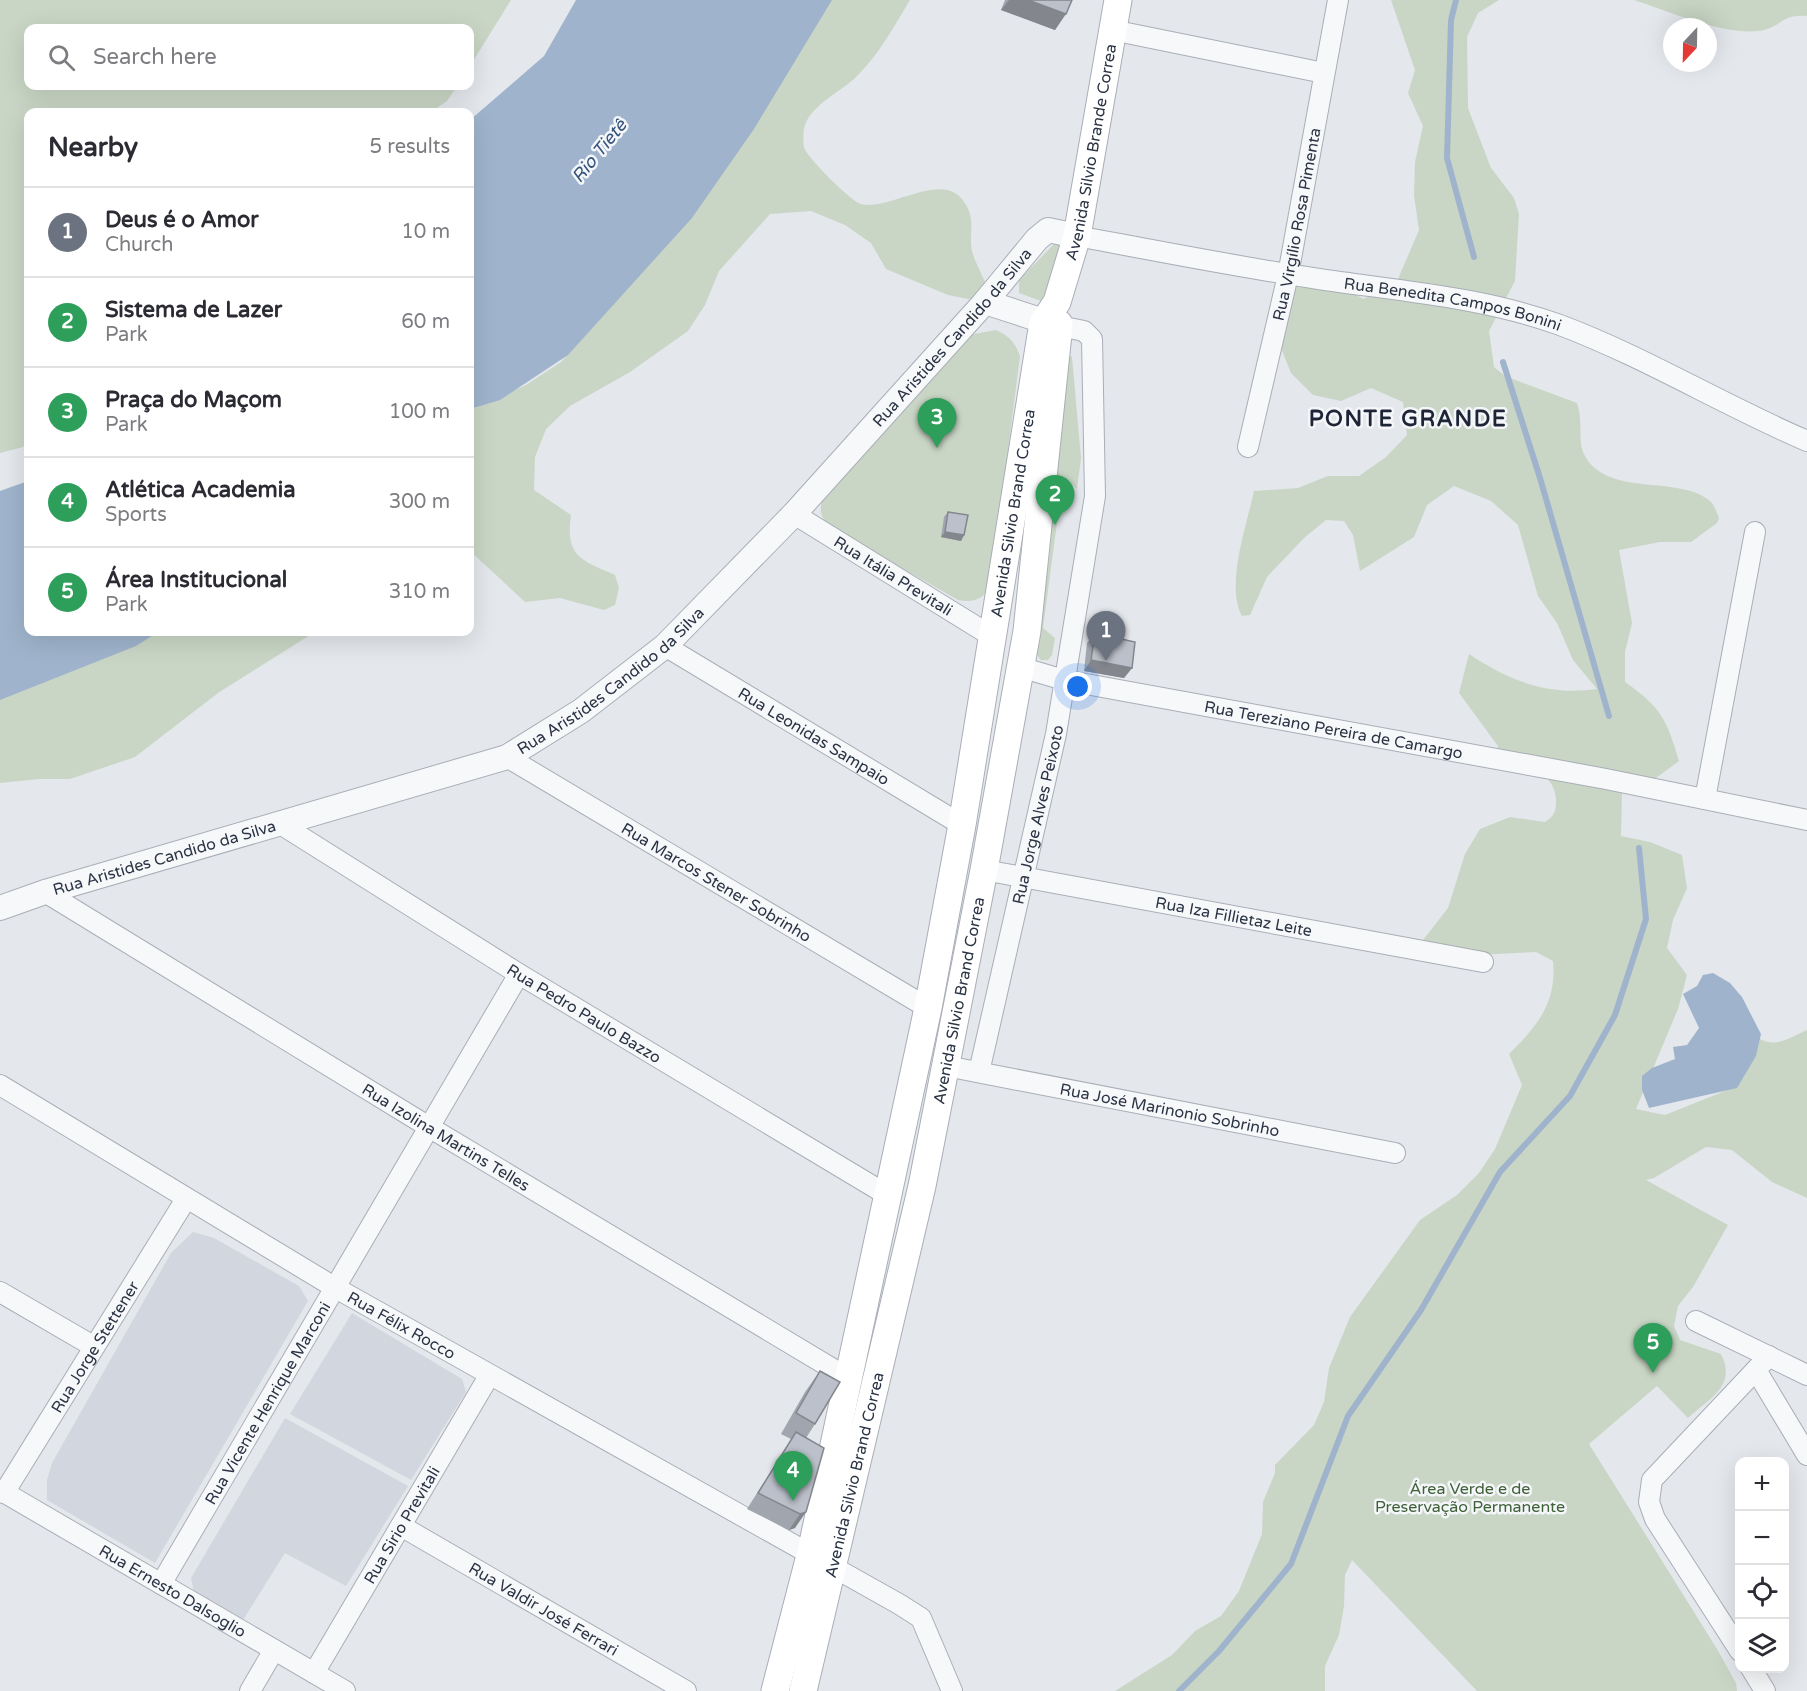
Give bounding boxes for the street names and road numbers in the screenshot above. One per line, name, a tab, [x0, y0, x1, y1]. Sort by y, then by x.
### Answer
street label: Avenida Silvio Brande Correa	[1061, 42, 1121, 263]
street label: Rua Virgílio Rosa Pimenta	[1269, 126, 1326, 323]
street label: Rua Aristides Candido da Silva	[869, 244, 1036, 431]
street label: Rua Benedita Campos Bonini	[1343, 274, 1564, 336]
street label: Avenida Silvio Brand Correa	[987, 408, 1040, 619]
street label: Rua Itália Previtali	[830, 532, 956, 621]
street label: Rua Aristides Candido da Silva	[513, 603, 709, 759]
street label: Rua Leonidas Sampaio	[734, 683, 893, 790]
street label: Rua Tereziano Pereira de Camargo	[1203, 697, 1464, 764]
street label: Rua Jorge Alves Peixoto	[1009, 724, 1068, 906]
street label: Rua Aristides Candido da Silva	[51, 816, 278, 900]
street label: Rua Marcos Stener Sobrinho	[618, 819, 815, 947]
street label: Rua Iza Fillietaz Leite	[1154, 893, 1314, 941]
street label: Avenida Silvio Brand Correa	[929, 895, 990, 1106]
street label: Rua Pedro Paulo Bazzo	[503, 960, 665, 1068]
street label: Rua Izolina Martins Telles	[358, 1079, 533, 1196]
street label: Rua José Marinonio Sobrinho	[1058, 1079, 1281, 1141]
street label: Rua Jorge Stettener	[47, 1277, 144, 1417]
street label: Rua Félix Rocco	[344, 1288, 459, 1364]
street label: Rua Vicente Henrique Marconi	[201, 1298, 335, 1508]
street label: Avenida Silvio Brand Correa	[821, 1370, 889, 1580]
street label: Rua Sirio Previtali	[360, 1463, 445, 1588]
street label: Rua Ernesto Dalsoglio	[95, 1541, 249, 1642]
street label: Rua Valdir José Ferrari	[465, 1558, 622, 1661]

